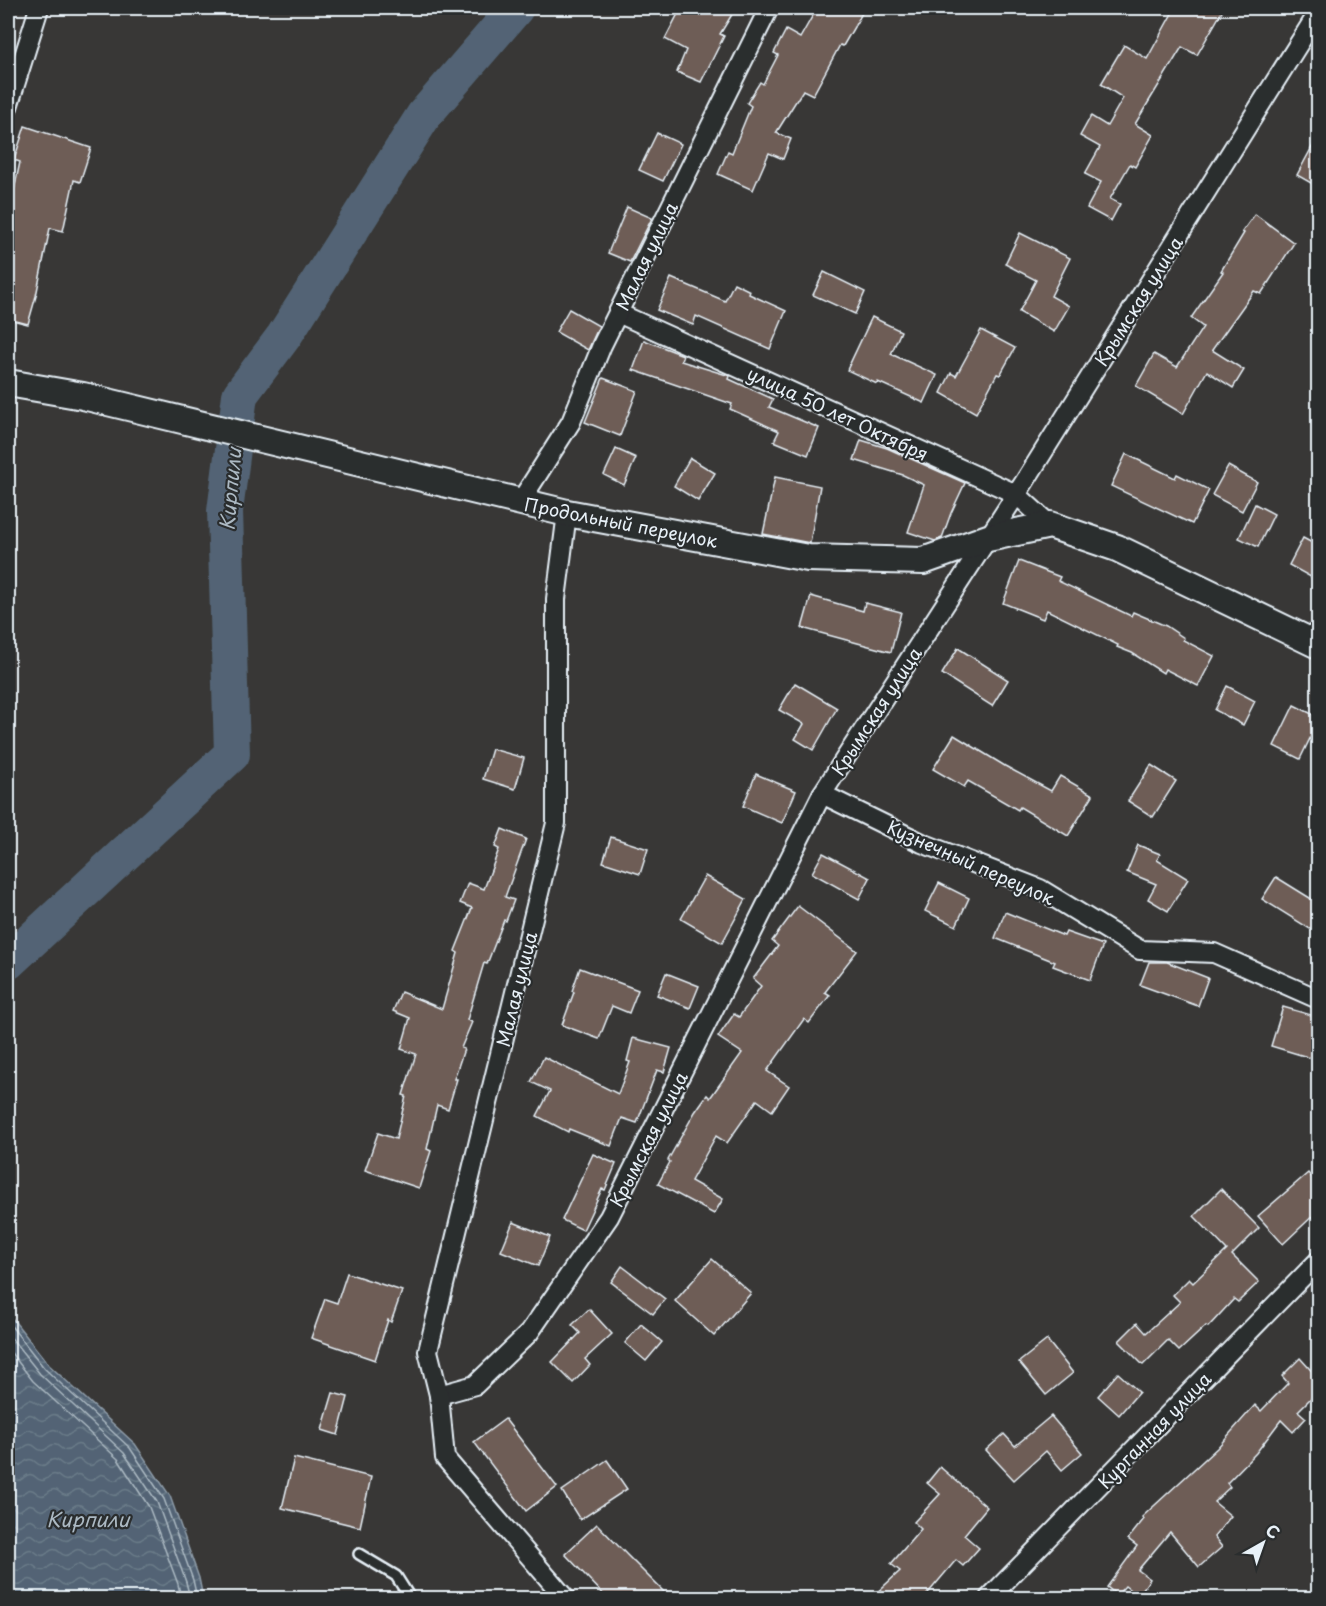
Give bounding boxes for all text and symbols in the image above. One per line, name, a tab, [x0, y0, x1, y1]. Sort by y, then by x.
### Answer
street label: Малая улица	[608, 197, 684, 315]
street label: Крымская улица	[1087, 230, 1189, 371]
street label: улица 50 лет Октября	[743, 359, 933, 467]
water label: Кирпили	[211, 445, 249, 532]
street label: Продольный переулок	[522, 490, 720, 554]
street label: Крымская улица	[824, 641, 928, 781]
street label: Кузнечный переулок	[883, 813, 1059, 911]
street label: Малая улица	[489, 928, 544, 1049]
street label: Крымская улица	[602, 1066, 694, 1211]
street label: Курганная улица	[1091, 1365, 1217, 1494]
water label: Кирпили	[47, 1504, 131, 1534]
north arrow	[1233, 1513, 1293, 1573]
text: С	[1261, 1518, 1286, 1544]

